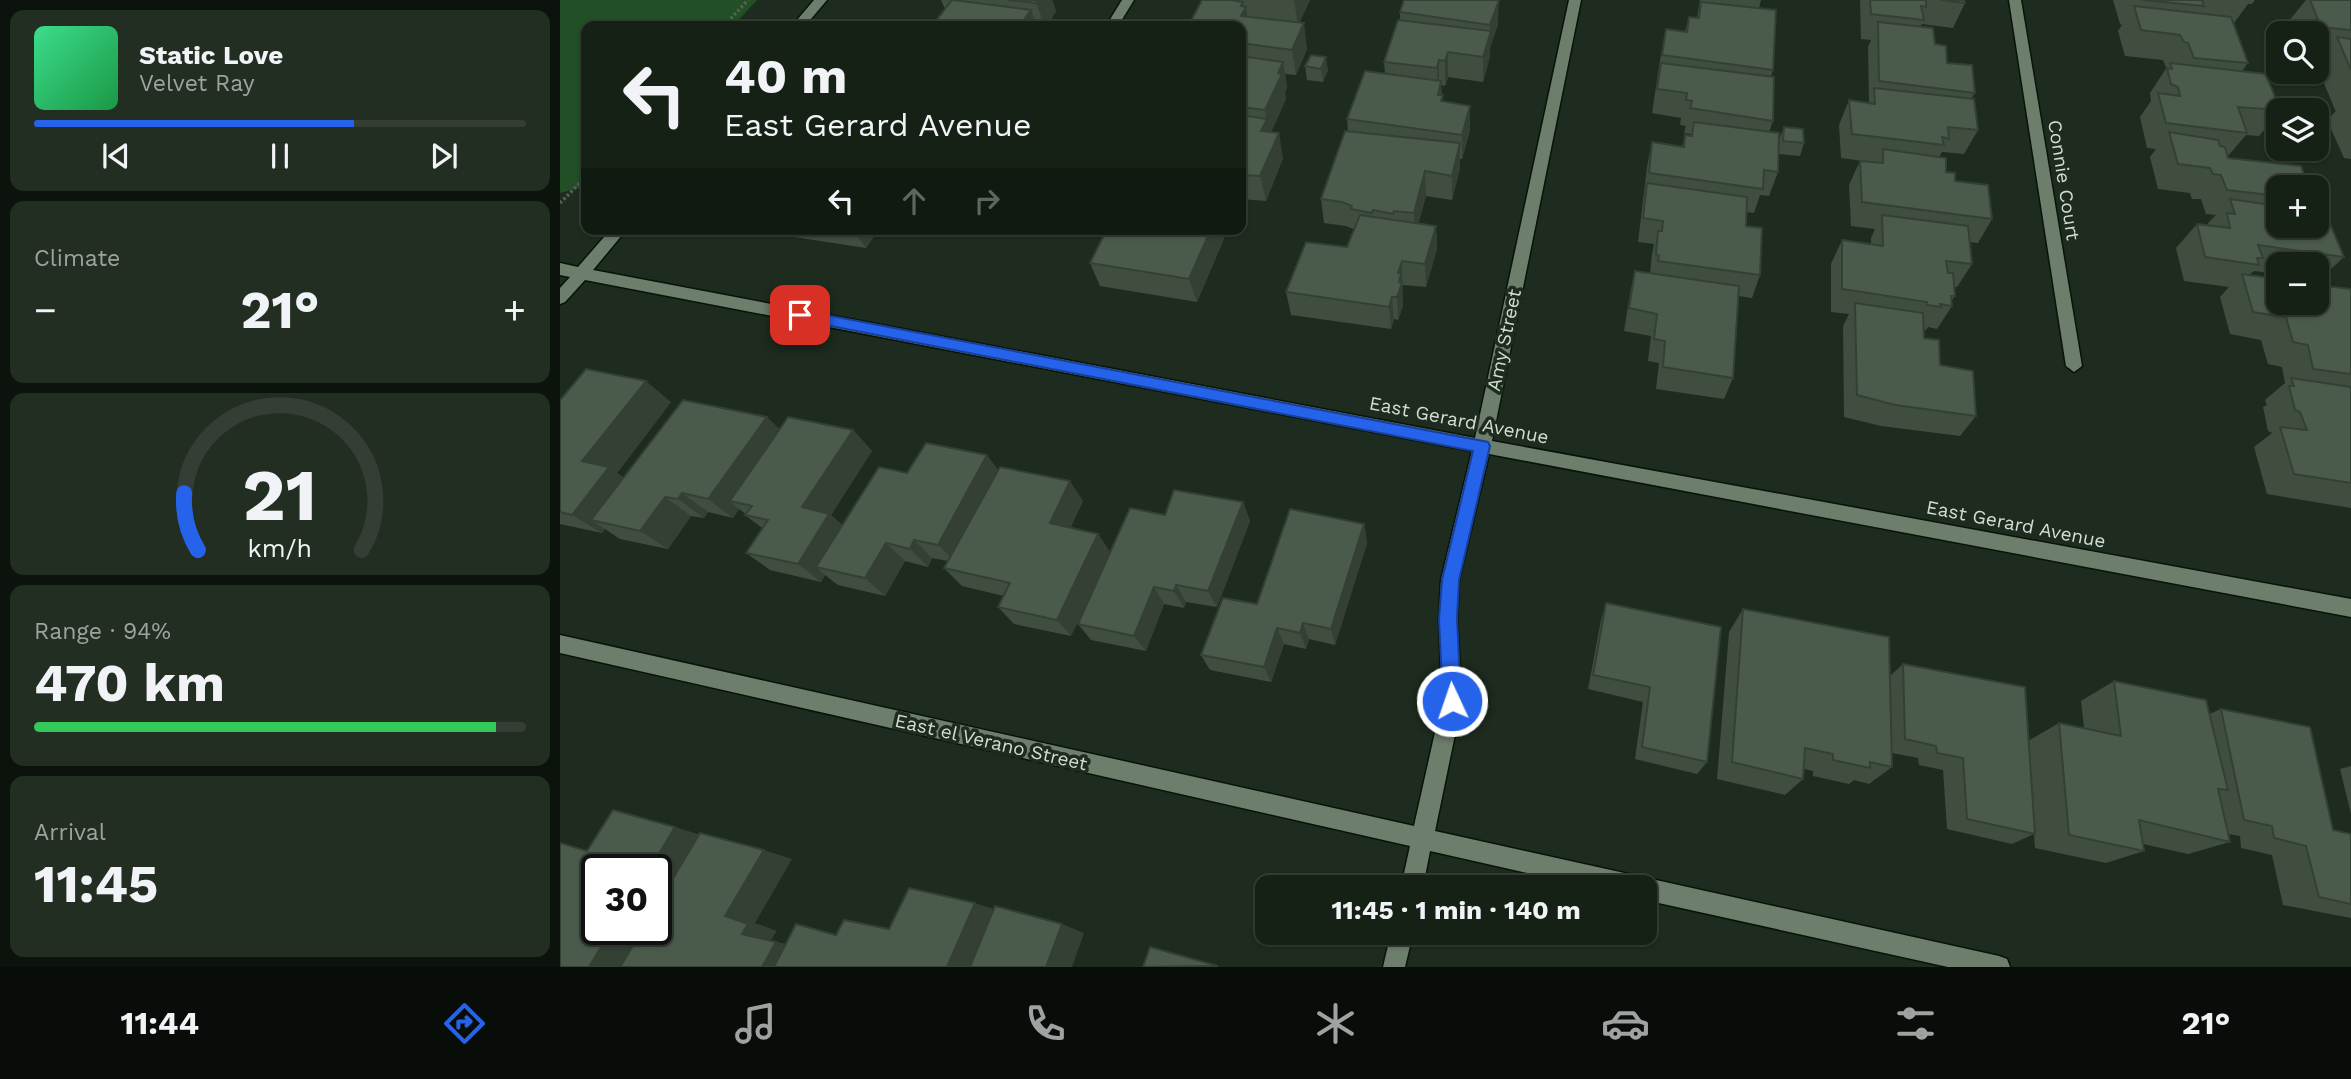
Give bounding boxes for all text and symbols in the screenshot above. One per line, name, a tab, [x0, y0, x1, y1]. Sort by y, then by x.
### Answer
map controls	[2266, 21, 2329, 315]
button: search	[2266, 21, 2329, 84]
text: Static Love	[139, 40, 283, 70]
text: 40 m	[724, 47, 847, 105]
icon: left	[609, 49, 700, 140]
text: Velvet Ray	[139, 70, 255, 97]
button: layers	[2266, 98, 2329, 161]
text: East Gerard Avenue	[724, 106, 1032, 144]
street label: Connie Court	[2043, 118, 2085, 242]
icon: previous	[97, 137, 135, 175]
icon: pause	[261, 137, 299, 175]
icon: next	[425, 137, 463, 175]
button: +	[2266, 175, 2329, 238]
icon: left	[822, 182, 860, 220]
icon: ahead	[895, 182, 933, 220]
icon: right	[968, 182, 1006, 220]
text: Climate	[34, 245, 120, 272]
button: −	[2266, 252, 2329, 315]
text: 21°	[240, 280, 320, 341]
pin	[770, 285, 830, 345]
street label: Amy Street	[1482, 287, 1526, 393]
text: −	[34, 288, 57, 332]
text: +	[503, 288, 526, 332]
icon: arrive	[781, 296, 819, 334]
street label: East Gerard Avenue	[1367, 391, 1551, 449]
text: 21	[243, 452, 317, 538]
street label: East Gerard Avenue	[1924, 495, 2108, 553]
text: km/h	[248, 533, 312, 562]
text: Range · 94%	[34, 618, 171, 645]
text: 470 km	[34, 653, 225, 714]
position arrow	[1415, 664, 1489, 738]
street label: East el Verano Street	[893, 709, 1089, 775]
text: Arrival	[34, 819, 106, 846]
text: 11:45	[34, 854, 158, 915]
speed limit sign: 30	[581, 854, 672, 945]
text: 11:45 · 1 min · 140 m	[1331, 895, 1581, 925]
icon: directions	[440, 999, 489, 1048]
icon: music	[731, 999, 780, 1048]
icon: phone	[1021, 999, 1070, 1048]
icon: climate	[1311, 999, 1360, 1048]
icon: car	[1601, 999, 1650, 1048]
icon: filters	[1891, 999, 1940, 1048]
text: 11:44	[121, 1004, 199, 1042]
text: 21°	[2182, 1004, 2230, 1042]

